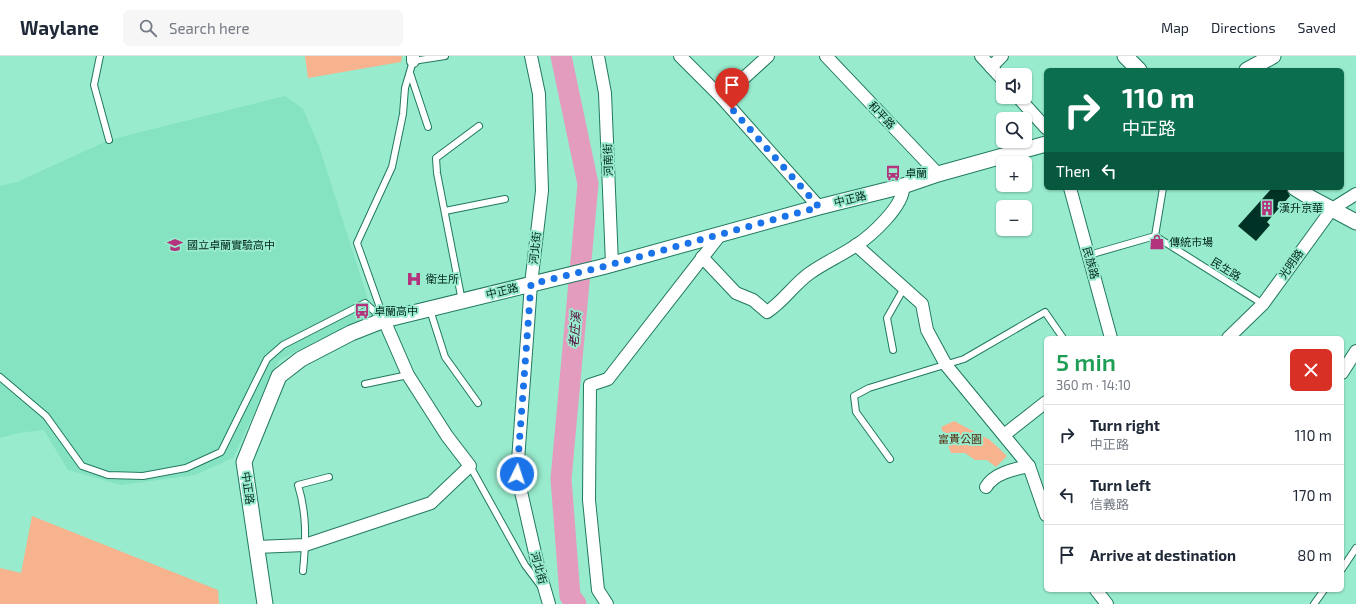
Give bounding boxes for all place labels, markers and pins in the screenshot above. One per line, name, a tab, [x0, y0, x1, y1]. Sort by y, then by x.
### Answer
pin	[715, 68, 749, 109]
bus stop icon: 卓蘭	[884, 164, 902, 182]
place label: 卓蘭	[905, 166, 927, 179]
building icon: 漢升京華	[1258, 199, 1276, 217]
place label: 漢升京華	[1279, 201, 1323, 214]
shop icon: 傳統市場	[1148, 233, 1166, 251]
place label: 傳統市場	[1169, 235, 1213, 248]
school or university icon: 國立卓蘭實驗高中	[166, 236, 184, 254]
place label: 國立卓蘭實驗高中	[187, 238, 275, 251]
hospital icon: 衛生所	[405, 270, 423, 288]
place label: 衛生所	[425, 272, 459, 285]
bus stop icon: 卓蘭高中	[353, 302, 371, 320]
place label: 卓蘭高中	[374, 304, 418, 317]

